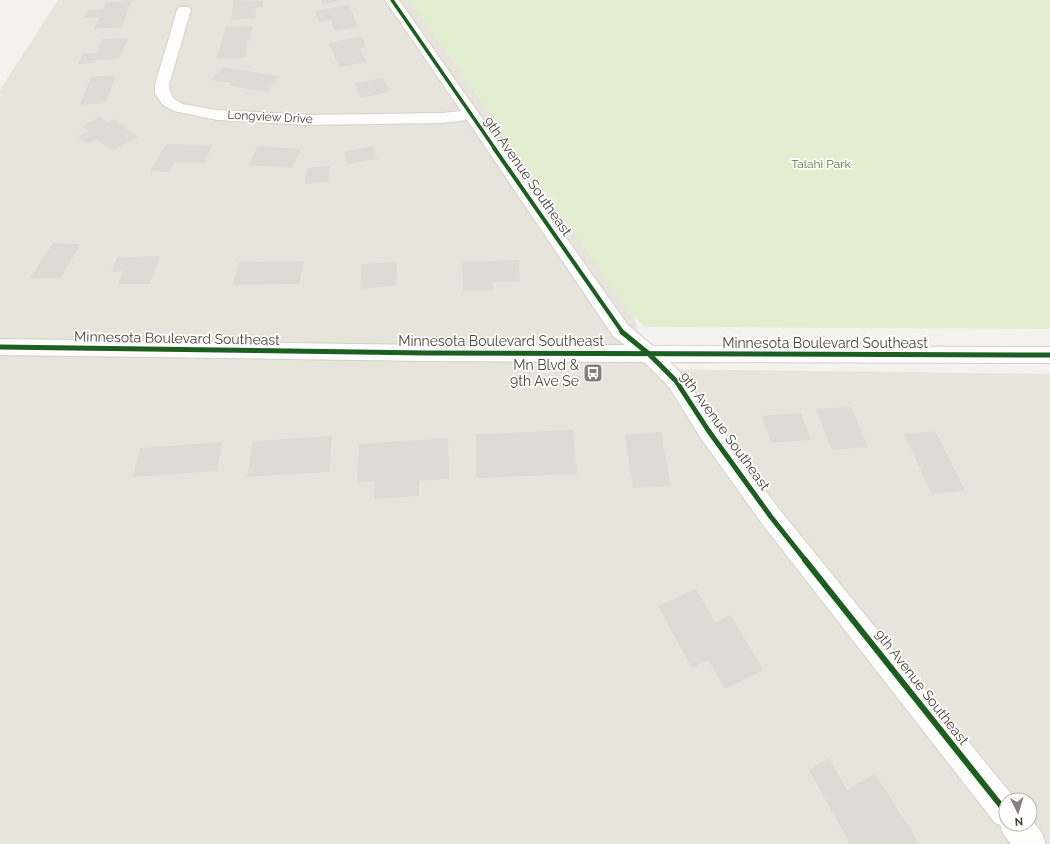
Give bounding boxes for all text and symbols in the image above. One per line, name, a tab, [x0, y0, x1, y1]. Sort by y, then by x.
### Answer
street label: Longview Drive	[227, 108, 313, 126]
street label: 9th Avenue Southeast	[481, 113, 576, 239]
park label: Talahi Park	[791, 157, 851, 171]
street label: Minnesota Boulevard Southeast	[74, 328, 280, 348]
street label: Minnesota Boulevard Southeast	[398, 333, 604, 349]
street label: Minnesota Boulevard Southeast	[722, 335, 928, 351]
place label: Mn Blvd & 9th Ave Se	[510, 357, 580, 389]
bus stop icon: Mn Blvd & 9th Ave Se	[582, 362, 604, 384]
street label: 9th Avenue Southeast	[677, 369, 773, 493]
street label: 9th Avenue Southeast	[872, 626, 972, 748]
north arrow	[998, 792, 1038, 832]
text: N	[1014, 815, 1024, 828]

